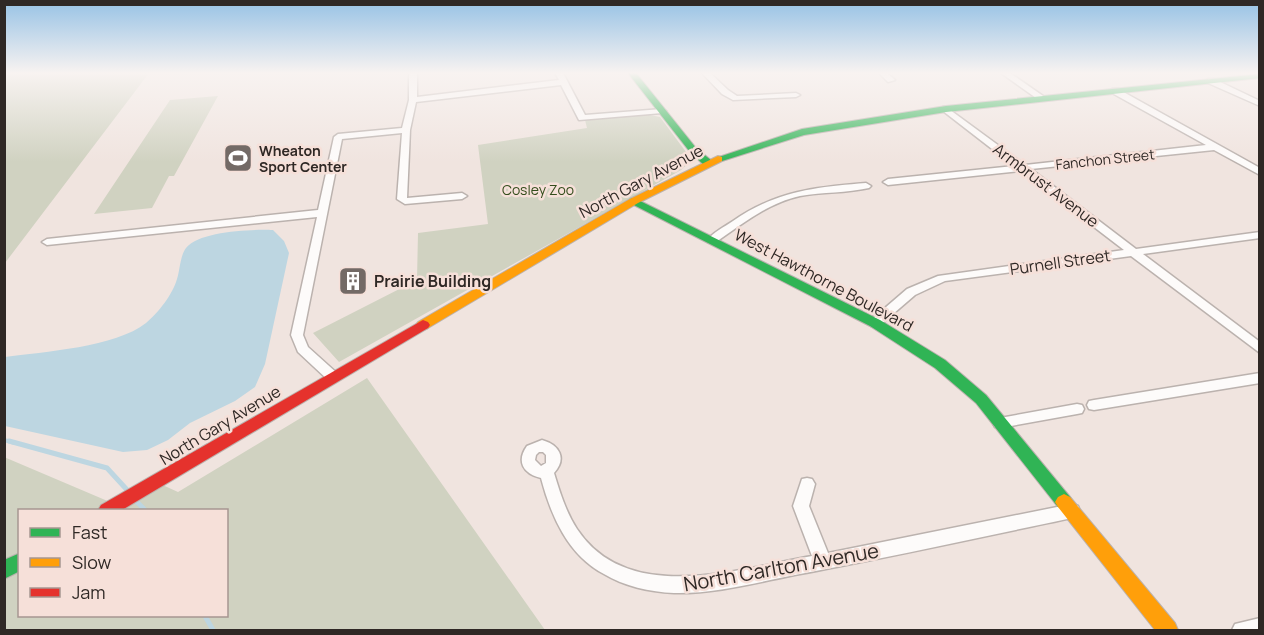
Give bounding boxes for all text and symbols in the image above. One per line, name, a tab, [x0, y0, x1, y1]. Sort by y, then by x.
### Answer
street label: Armbrust Avenue	[989, 138, 1103, 232]
street label: North Gary Avenue	[575, 139, 707, 223]
place label: Wheaton Sport Center	[259, 141, 347, 176]
sports icon: Wheaton Sport Center	[222, 142, 254, 174]
street label: Fanchon Street	[1055, 144, 1156, 174]
park label: Cosley Zoo	[502, 180, 574, 199]
street label: West Hawthorne Boulevard	[731, 223, 917, 337]
street label: Purnell Street	[1008, 244, 1112, 280]
building icon: Prairie Building	[337, 265, 369, 297]
place label: Prairie Building	[374, 270, 491, 292]
street label: North Gary Avenue	[155, 380, 285, 470]
legend	[18, 509, 228, 617]
text: Fast	[72, 520, 107, 544]
street label: North Carlton Avenue	[681, 537, 881, 597]
text: Slow	[72, 550, 112, 574]
text: Jam	[72, 580, 106, 604]

